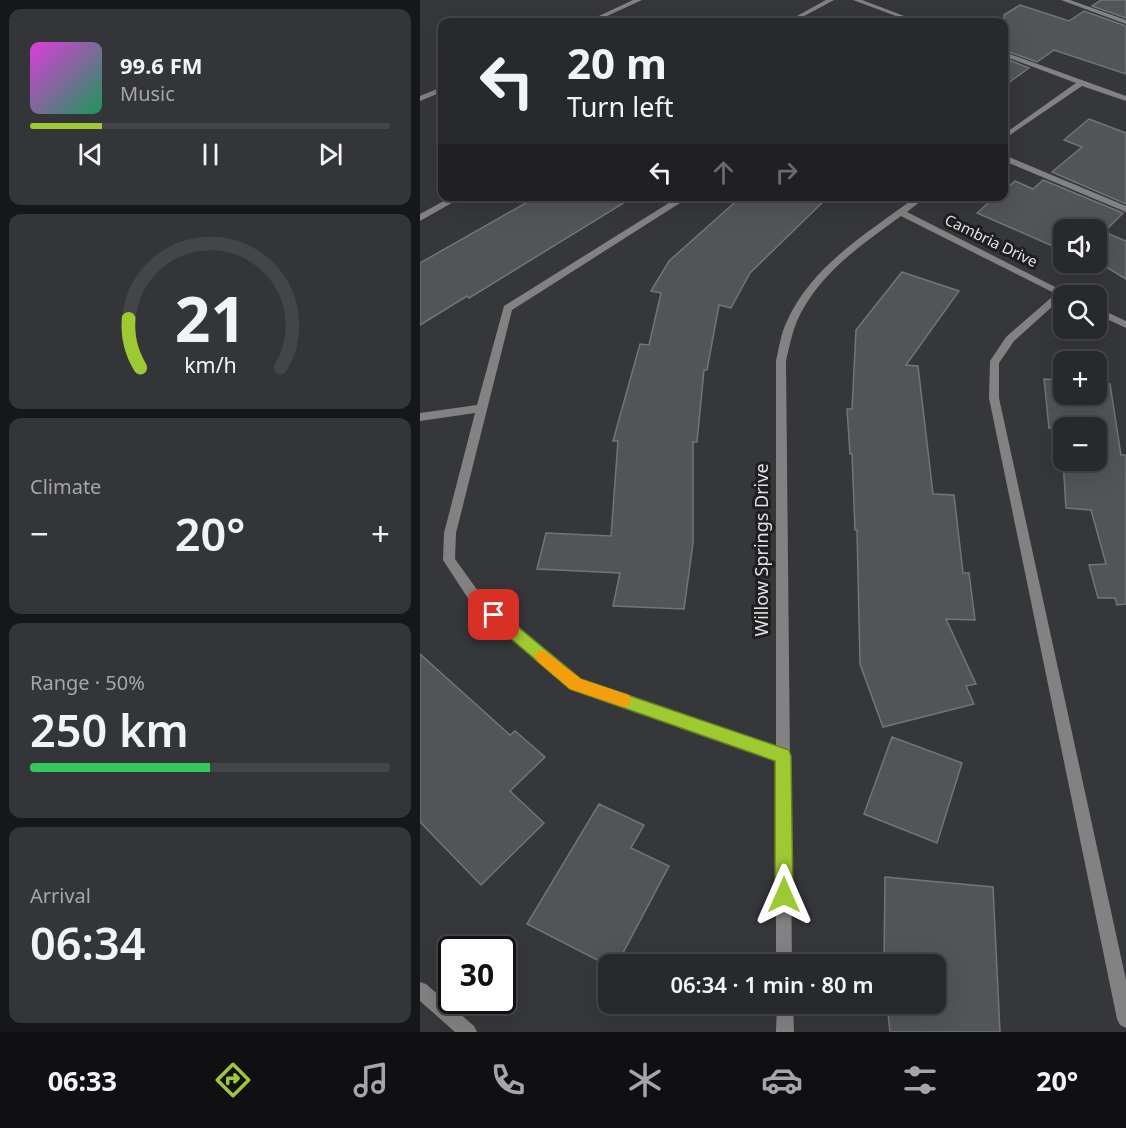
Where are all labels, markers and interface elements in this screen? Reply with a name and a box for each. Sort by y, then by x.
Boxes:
text: 20 m [567,34,667,91]
icon: left [468,42,546,120]
text: 99.6 FM [120,50,202,80]
text: Music [120,80,175,107]
text: Turn left [567,88,673,125]
icon: previous [74,138,107,171]
icon: pause [194,138,227,171]
icon: next [314,138,347,171]
icon: left [644,156,677,189]
icon: ahead [707,156,740,189]
icon: right [770,156,803,189]
street label: Cambria Drive [942,209,1041,271]
map controls [1053,219,1107,471]
button: sound [1053,219,1107,273]
text: 21 [174,276,246,361]
button: search [1053,285,1107,339]
text: km/h [184,351,236,380]
button: + [1053,351,1107,405]
button: − [1053,417,1107,471]
street label: Willow Springs Drive [749,463,773,637]
text: Climate [30,473,101,500]
text: 20° [175,503,245,564]
text: − [30,511,49,556]
text: + [371,511,390,556]
pin [468,589,519,640]
icon: arrive [477,598,510,631]
text: Range · 50% [30,669,145,696]
text: 250 km [30,699,189,760]
position arrow [752,863,816,927]
text: Arrival [30,882,91,909]
text: 06:34 [30,912,145,973]
speed limit sign: 30 [438,936,516,1014]
text: 06:34 · 1 min · 80 m [670,969,874,999]
icon: directions [212,1059,254,1101]
icon: music [350,1059,392,1101]
icon: phone [487,1059,529,1101]
icon: climate [624,1059,666,1101]
icon: car [761,1059,803,1101]
icon: filters [899,1059,941,1101]
text: 06:33 [48,1062,117,1099]
text: 20° [1036,1062,1078,1099]

